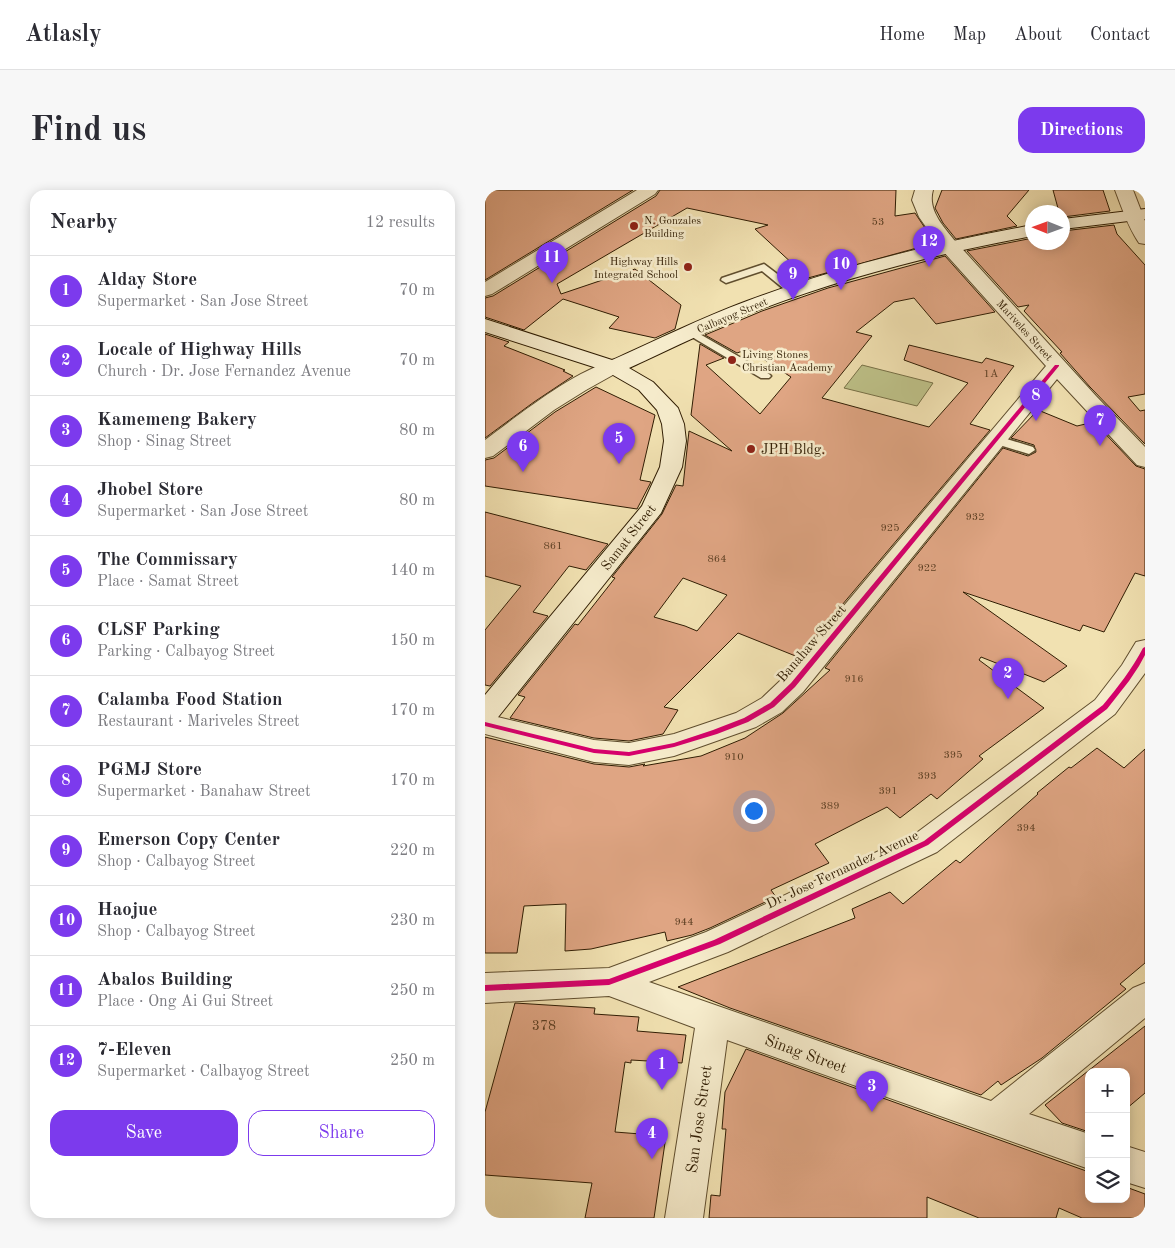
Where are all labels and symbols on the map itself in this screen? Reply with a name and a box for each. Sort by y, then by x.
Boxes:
north arrow [1025,205,1070,250]
place label: N. Gonzales Building [644,216,701,240]
house number: 53 [872,217,884,228]
marker: N. Gonzales Building [628,220,640,232]
pin: 12 [913,226,945,267]
pin: 11 [536,242,568,283]
pin: 10 [825,249,857,290]
place label: Highway Hills Integrated School [594,257,678,281]
pin: 9 [777,259,809,300]
marker: Highway Hills Integrated School [682,261,694,273]
street label: Calbayog Street [696,296,770,336]
street label: Mariveles Street [994,299,1054,364]
place label: Living Stones Christian Academy [742,350,833,374]
marker: Living Stones Christian Academy [726,354,738,366]
house number: 1A [984,369,999,380]
pin: 8 [1020,380,1052,421]
pin: 7 [1084,405,1116,446]
pin: 5 [603,423,635,464]
pin: 6 [507,431,539,472]
marker: JPH Bldg. [745,443,757,455]
place label: JPH Bldg. [761,443,825,457]
street label: Samat Street [599,502,659,573]
house number: 932 [965,512,985,523]
house number: 925 [880,523,900,534]
house number: 861 [543,541,563,552]
house number: 864 [707,554,727,565]
house number: 922 [917,563,937,574]
street label: Banahaw Street [775,602,849,685]
pin: 2 [992,658,1024,699]
house number: 916 [844,674,864,685]
house number: 395 [943,750,963,761]
house number: 910 [724,752,744,763]
house number: 393 [917,771,937,782]
house number: 391 [878,786,898,797]
your location [741,798,767,824]
house number: 389 [820,801,840,812]
house number: 394 [1016,823,1036,834]
street label: Dr. Jose Fernandez Avenue [764,828,921,911]
house number: 944 [674,917,694,928]
house number: 378 [532,1019,556,1033]
street label: Sinag Street [762,1033,849,1077]
pin: 1 [646,1049,678,1090]
street label: San Jose Street [684,1064,716,1174]
pin: 3 [856,1071,888,1112]
pin: 4 [636,1118,668,1159]

